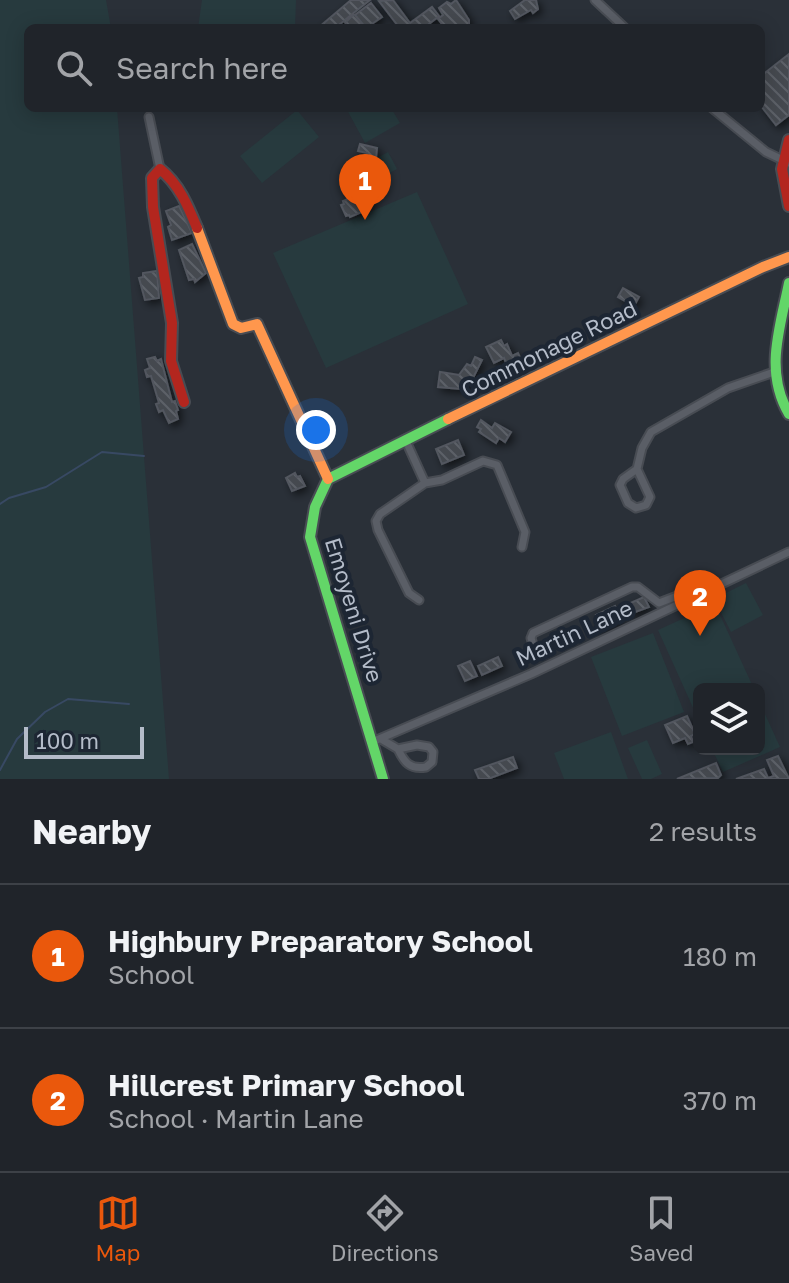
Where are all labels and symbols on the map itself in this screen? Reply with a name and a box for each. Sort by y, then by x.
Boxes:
pin: 1 [339,154,391,220]
street label: Commonage Road [457,294,641,403]
your location [296,410,336,450]
street label: Emoyeni Drive [320,534,389,685]
pin: 2 [674,570,726,636]
street label: Martin Lane [511,594,636,671]
scale bar [24,723,144,759]

